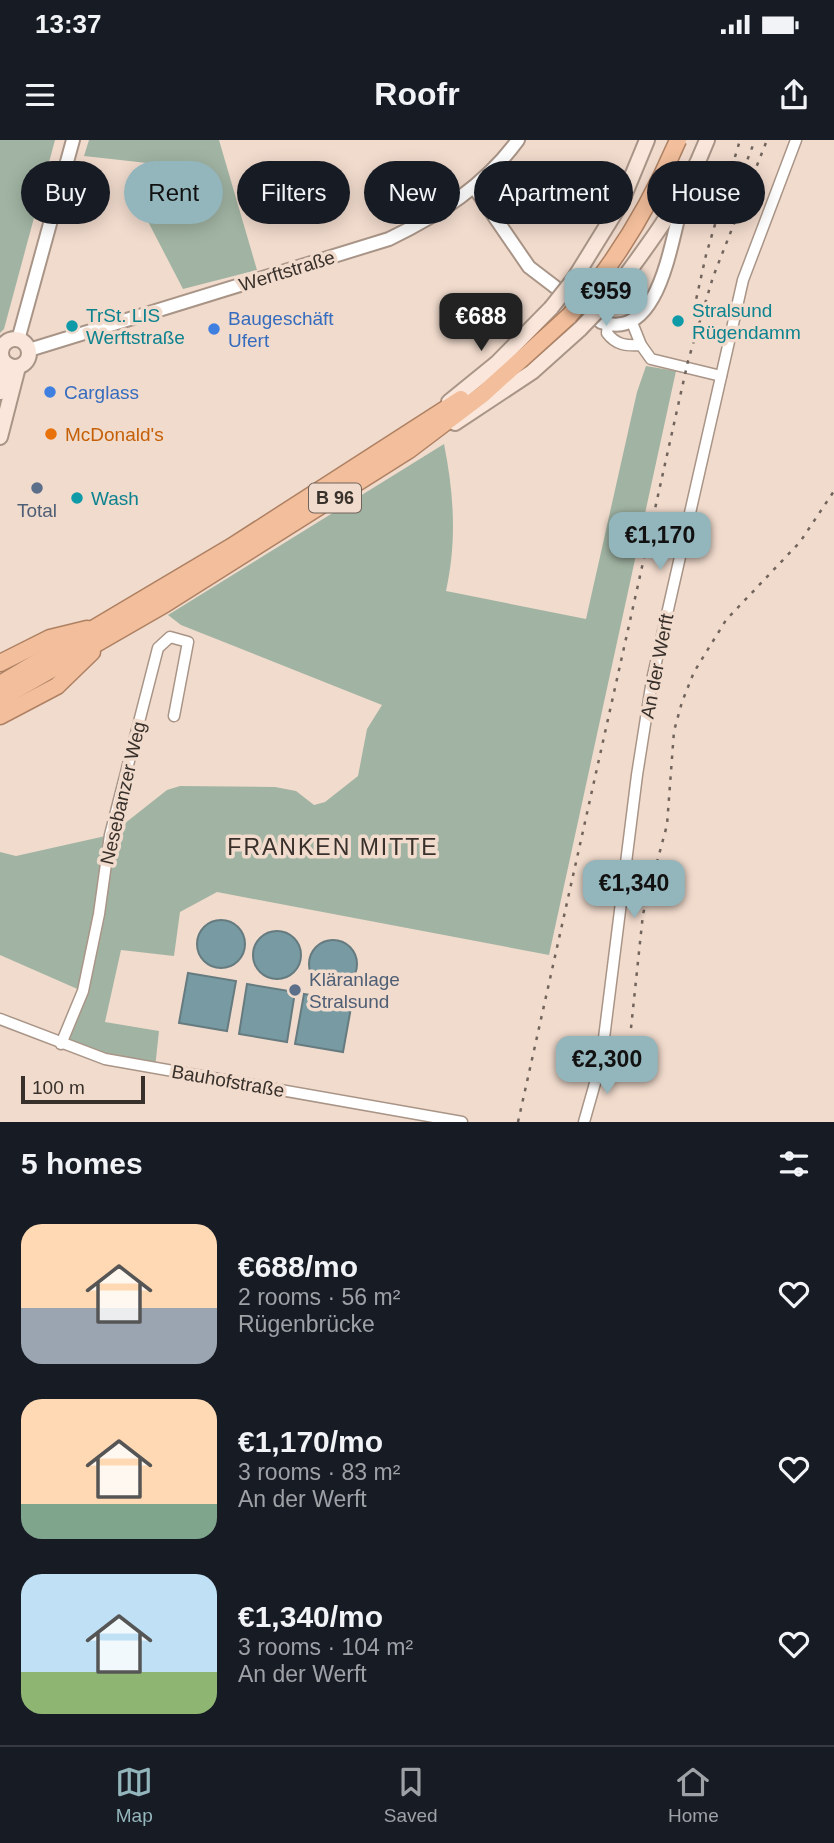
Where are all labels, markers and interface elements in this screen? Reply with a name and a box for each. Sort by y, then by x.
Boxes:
text: 13:37 [35,9,102,39]
icon: menu [21,76,59,114]
text: Roofr [374,76,460,112]
icon: share [775,76,813,114]
chip: Buy [21,161,110,224]
chip: Rent [124,161,223,224]
chip: Filters [237,161,350,224]
chip: New [364,161,460,224]
chip: Apartment [474,161,633,224]
chip: House [647,161,765,224]
street label: Werftstraße [237,247,337,295]
pin: €959 [565,268,647,328]
text: €959 [580,278,632,304]
pin: €688 [440,294,522,353]
place label: Stralsund Rügendamm [692,300,801,343]
text: €688 [455,303,507,329]
place label: TrSt. LIS Werftstraße [86,305,185,348]
place label: Baugeschäft Ufert [228,308,334,351]
marker: Stralsund Rügendamm [670,313,686,329]
marker: TrSt. LIS Werftstraße [64,318,80,334]
marker: Baugeschäft Ufert [206,321,222,337]
place label: Carglass [64,382,139,403]
marker: Carglass [42,384,58,400]
place label: McDonald's [65,424,164,445]
marker: McDonald's [43,426,59,442]
marker: Total [29,480,45,496]
road number: B 96 [309,484,361,512]
place label: Wash [91,488,139,509]
marker: Wash [69,490,85,506]
place label: Total [17,500,57,521]
pin: €1,170 [603,512,717,572]
text: €1,170 [625,522,695,548]
street label: An der Werft [637,611,678,720]
street label: Nesebanzer Weg [96,719,150,867]
district label: FRANKEN MITTE [227,834,439,860]
pin: €1,340 [577,860,691,920]
text: €1,340 [599,870,669,896]
place label: Kläranlage Stralsund [309,969,400,1012]
marker: Kläranlage Stralsund [287,982,303,998]
pin: €2,300 [550,1037,664,1096]
text: €2,300 [572,1046,642,1072]
street label: Bauhofstraße [170,1061,286,1101]
scale bar [21,1073,145,1105]
text: 100 m [32,1077,85,1098]
icon: filters [775,1145,813,1183]
text: 5 homes [21,1147,143,1180]
text: €688/mo [238,1250,358,1283]
icon: home [77,1252,161,1336]
icon: heart [775,1275,813,1313]
text: 2 rooms · 56 m² [238,1284,400,1310]
text: Rügenbrücke [238,1311,375,1337]
text: €1,170/mo [238,1425,383,1458]
icon: home [77,1427,161,1511]
icon: heart [775,1450,813,1488]
text: 3 rooms · 83 m² [238,1459,400,1485]
text: An der Werft [238,1486,367,1512]
text: €1,340/mo [238,1600,383,1633]
icon: home [77,1602,161,1686]
icon: heart [775,1625,813,1663]
text: 3 rooms · 104 m² [238,1634,413,1660]
text: An der Werft [238,1661,367,1687]
tab: Map [115,1763,153,1827]
tab: Saved [384,1763,438,1827]
tab: Home [668,1763,719,1827]

